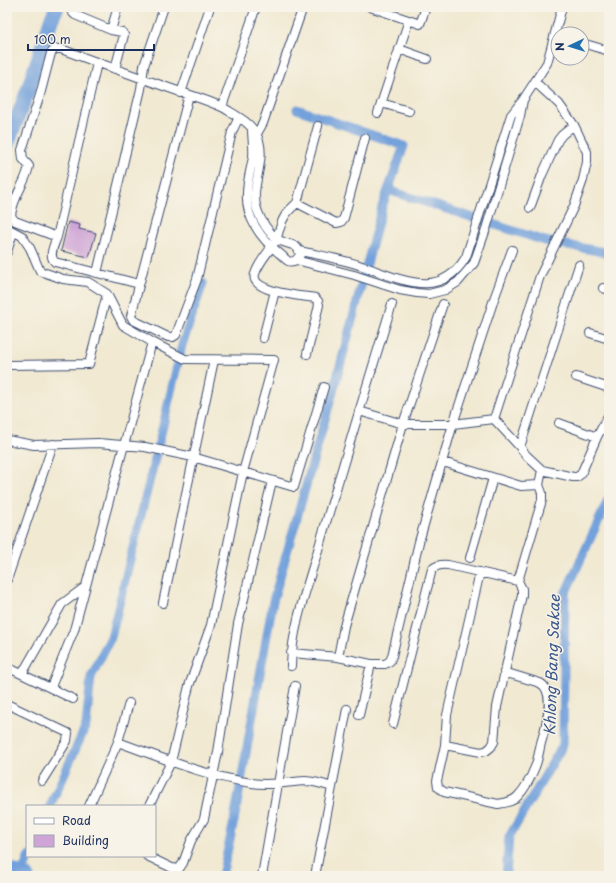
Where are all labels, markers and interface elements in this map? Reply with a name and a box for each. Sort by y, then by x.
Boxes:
scale bar [28,26,154,52]
north arrow [550,26,590,66]
text: 100 m [34,30,71,48]
text: N [551,42,568,52]
water label: Khlong Bang Sakae [537,593,565,736]
legend [26,805,156,857]
text: Road [62,811,91,829]
text: Building [62,831,109,849]

